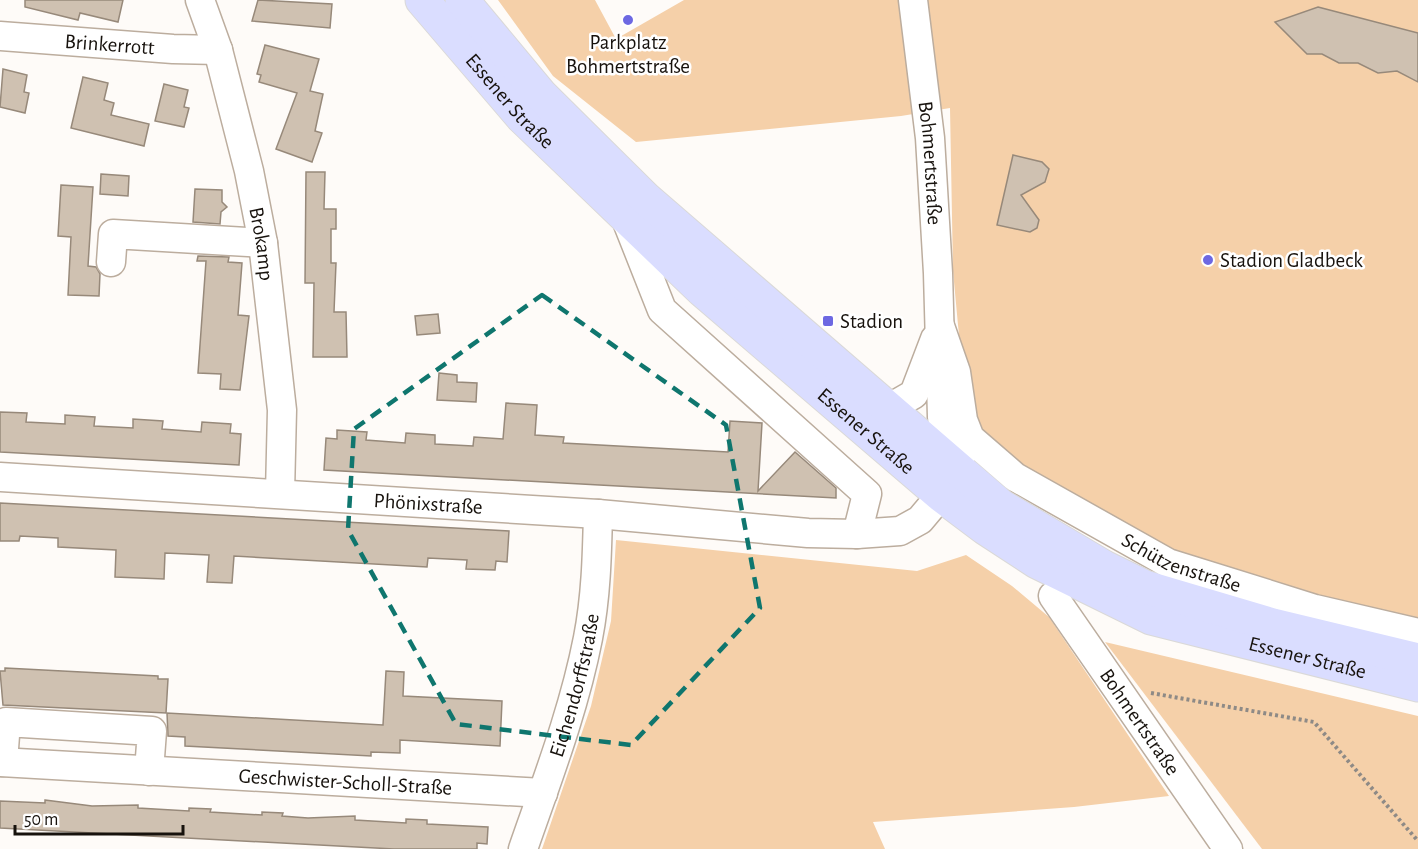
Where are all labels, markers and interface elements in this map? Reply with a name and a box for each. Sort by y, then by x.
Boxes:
marker: Parkplatz Bohmertstraße [621,13,635,27]
street label: Brinkerrott [64,31,156,59]
place label: Parkplatz Bohmertstraße [566,32,690,77]
street label: Essener Straße [462,50,558,153]
street label: Bohmertstraße [915,100,945,226]
street label: Brokamp [245,205,277,282]
place label: Stadion Gladbeck [1220,250,1363,271]
marker: Stadion Gladbeck [1201,253,1215,267]
place label: Stadion [840,311,903,332]
marker: Stadion [821,314,835,328]
street label: Essener Straße [813,384,918,478]
street label: Phönixstraße [373,490,483,518]
street label: Schützenstraße [1118,529,1243,596]
street label: Eichendorffstraße [546,612,603,760]
street label: Essener Straße [1246,633,1368,683]
street label: Bohmertstraße [1096,665,1184,779]
street label: Geschwister-Scholl-Straße [238,766,453,799]
scale bar [15,798,183,836]
text: 50 m [24,811,58,829]

